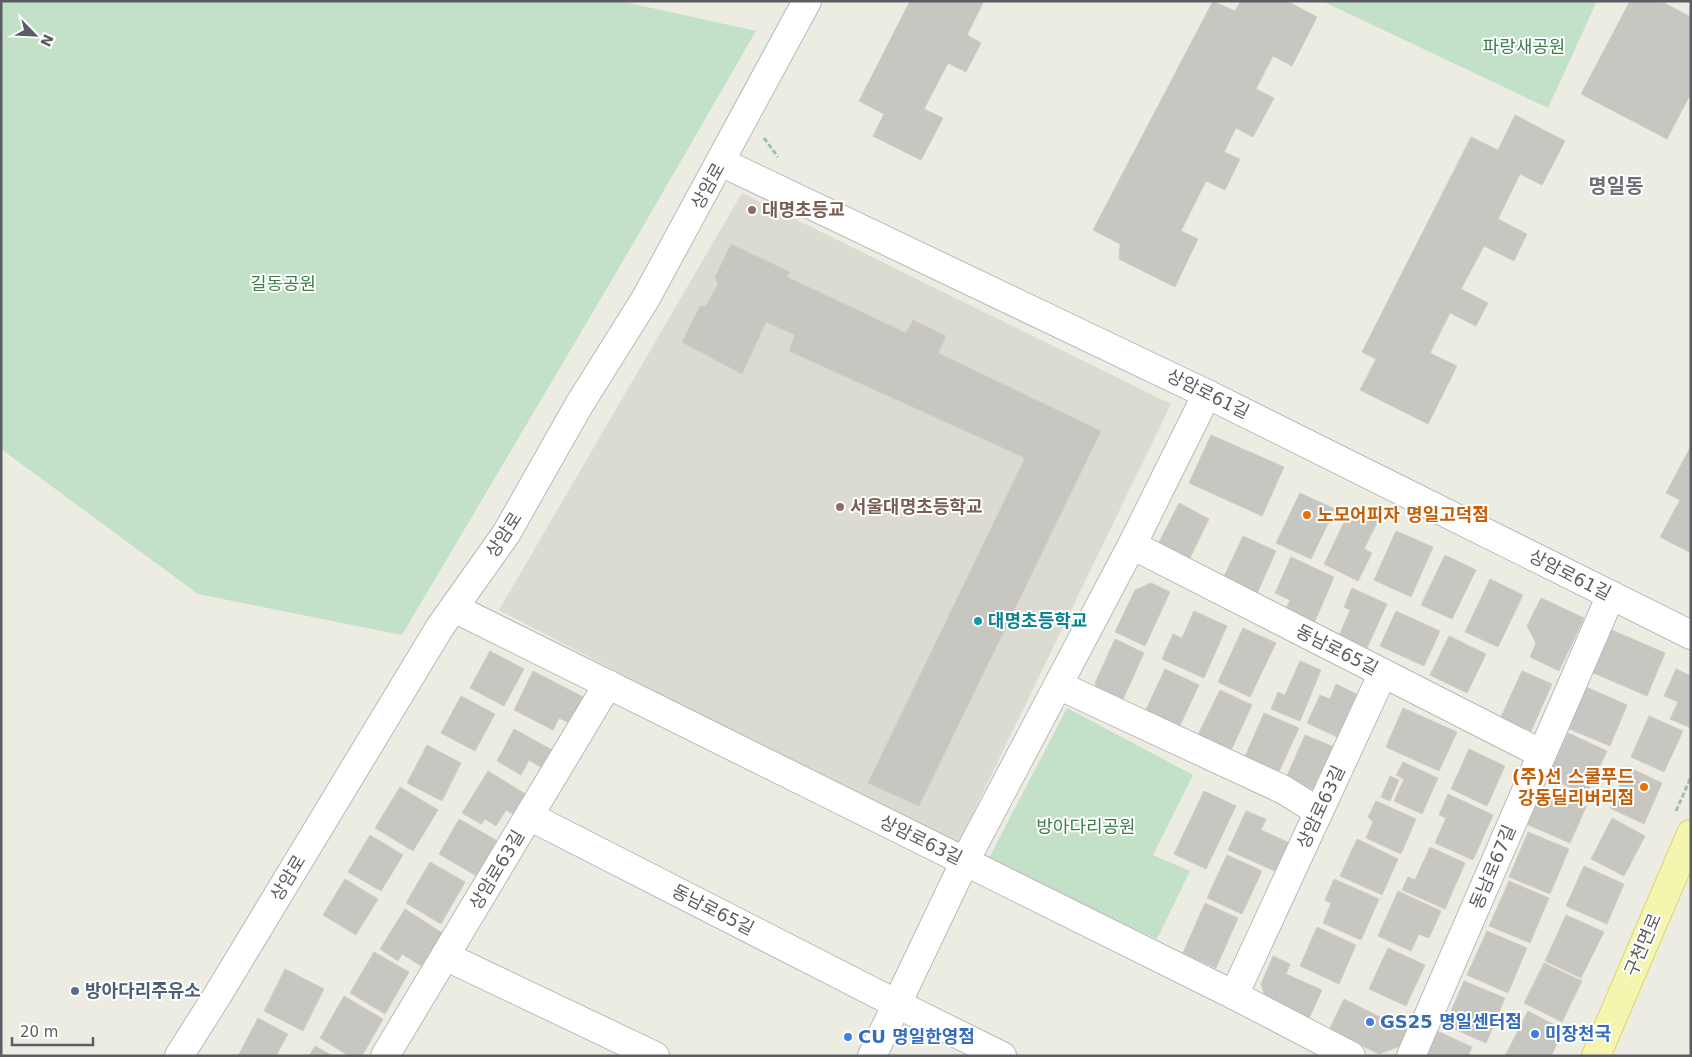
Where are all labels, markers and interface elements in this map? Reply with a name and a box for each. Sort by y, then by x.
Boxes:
north arrow [10,10,60,60]
text: N [37,32,57,49]
park label: 파랑새공원 [1483,36,1565,57]
street label: 상암로 [686,159,729,213]
district label: 명일동 [1588,174,1644,198]
place label: 대명초등교 [762,199,845,220]
marker: 대명초등교 [746,204,758,216]
park label: 길동공원 [250,273,316,294]
street label: 상암로61길 [1164,365,1253,423]
place label: 서울대명초등학교 [850,496,982,517]
marker: 서울대명초등학교 [834,501,846,513]
place label: 노모어피자 명일고덕점 [1317,504,1489,525]
street label: 상암로 [481,508,526,561]
marker: 노모어피자 명일고덕점 [1301,509,1313,521]
street label: 상암로61길 [1526,545,1615,604]
place label: 대명초등학교 [988,610,1087,631]
marker: 대명초등학교 [972,615,984,627]
street label: 동남로65길 [1293,620,1382,679]
street label: 상암로63길 [1292,762,1349,852]
place label: (주)선 스쿨푸드 강동딜리버리점 [1512,766,1634,808]
marker: (주)선 스쿨푸드 강동딜리버리점 [1638,781,1650,793]
street label: 상암로63길 [877,811,966,869]
park label: 방아다리공원 [1036,816,1136,837]
street label: 동남로67길 [1465,822,1520,912]
street label: 상암로63길 [465,826,529,913]
street label: 상암로 [266,851,309,904]
street label: 동남로65길 [669,880,758,939]
street label: 구천면로 [1620,910,1665,979]
place label: 방아다리주유소 [85,980,201,1001]
marker: 방아다리주유소 [69,985,81,997]
place label: GS25 명일센터점 [1380,1011,1522,1032]
scale bar [12,1014,94,1046]
marker: GS25 명일센터점 [1364,1016,1376,1028]
text: 20 m [20,1023,58,1041]
place label: 미장천국 [1545,1023,1611,1044]
place label: CU 명일한영점 [858,1026,975,1047]
marker: 미장천국 [1529,1028,1541,1040]
marker: CU 명일한영점 [842,1031,854,1043]

